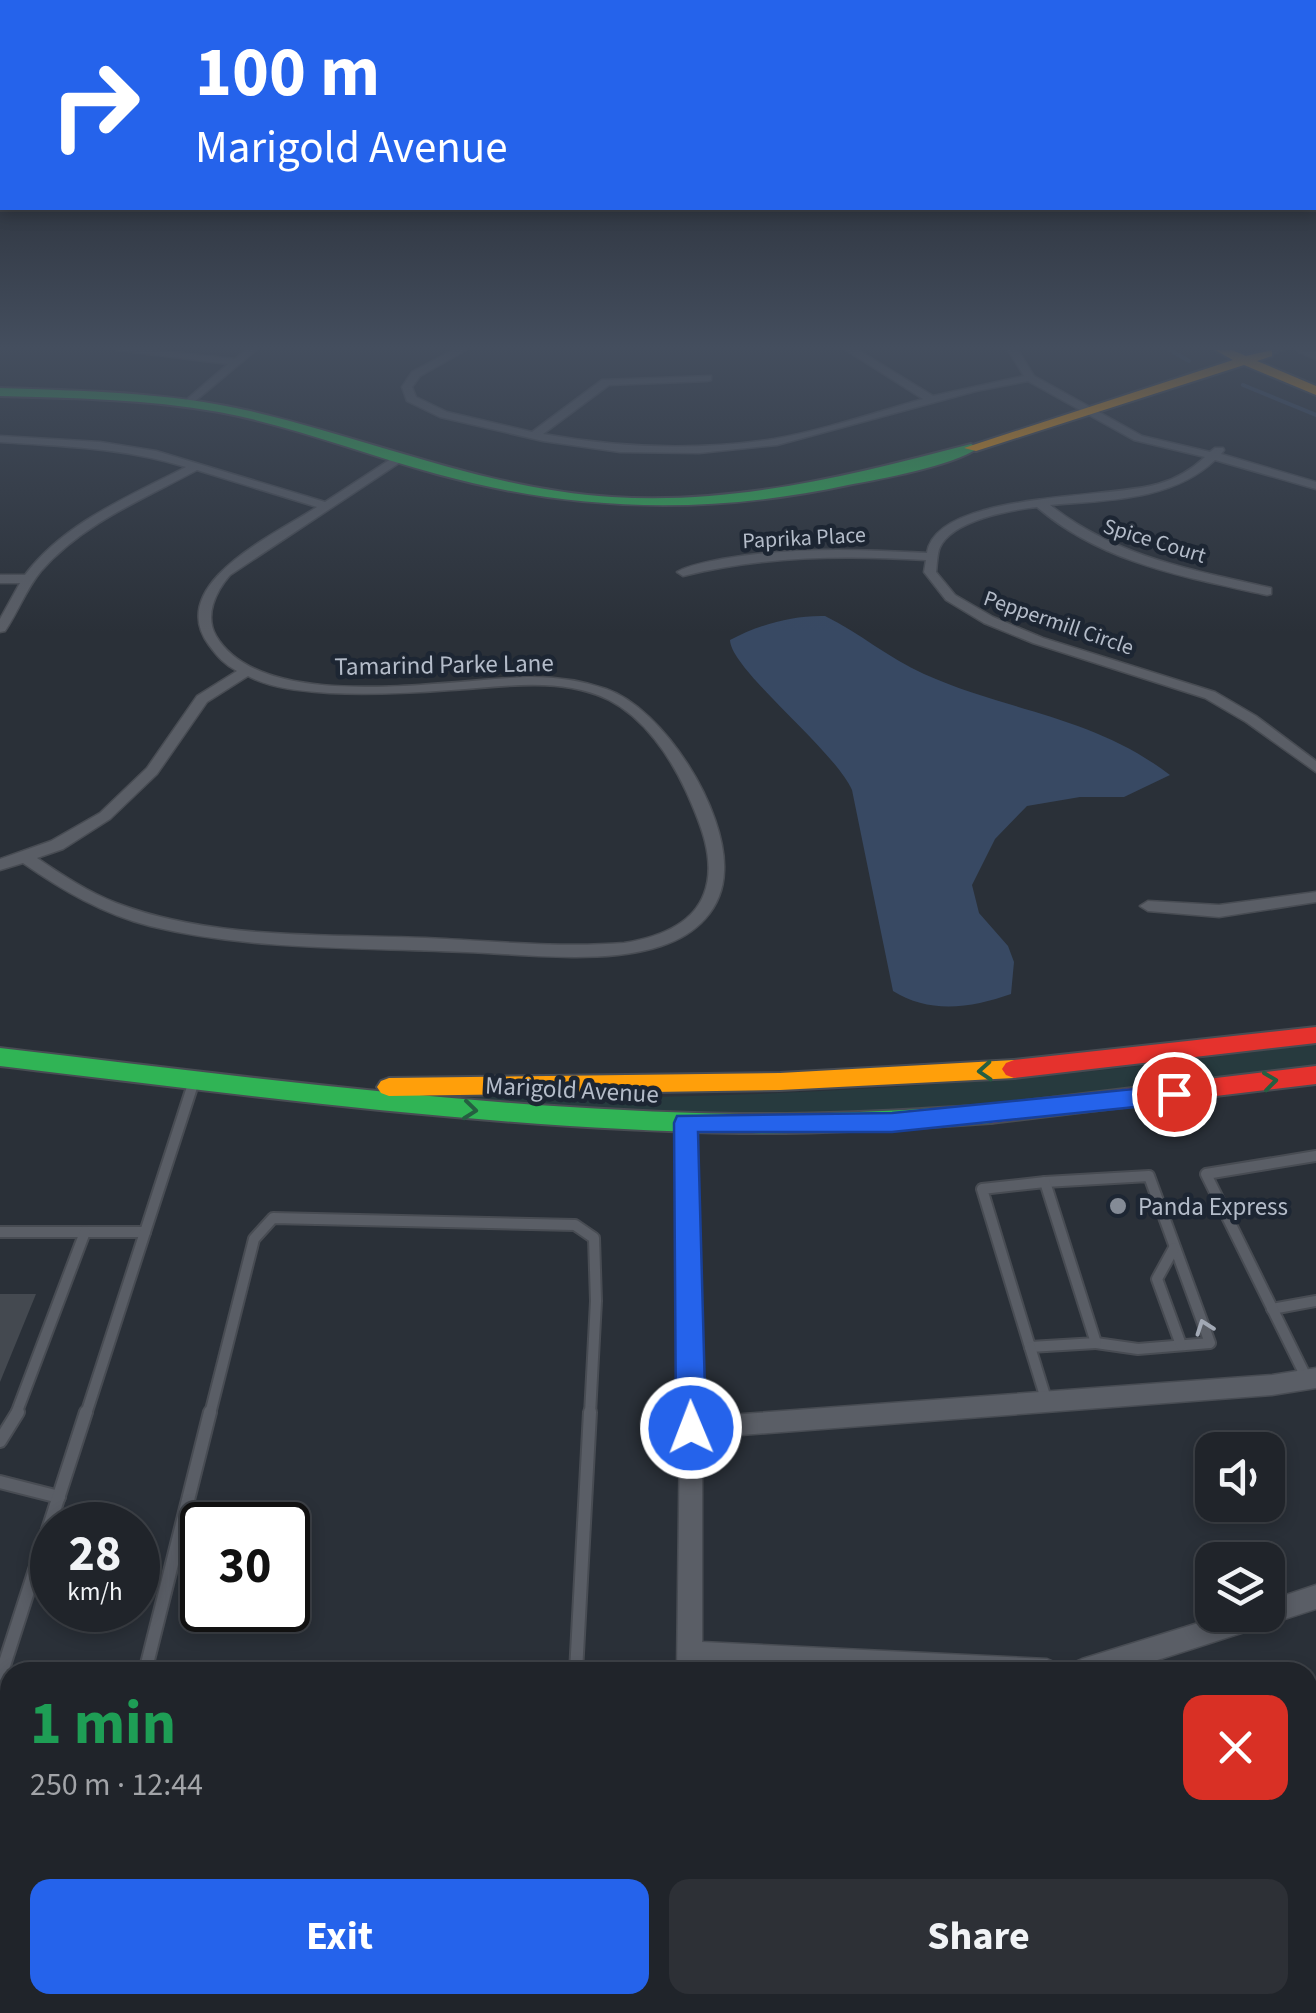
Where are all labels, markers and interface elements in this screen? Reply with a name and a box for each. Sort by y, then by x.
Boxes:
text: 100 m [195,23,380,123]
icon: right [30,40,160,170]
text: Marigold Avenue [195,116,508,180]
street label: Spice Court [1099,510,1210,572]
street label: Paprika Place [741,519,867,557]
street label: Peppermill Circle [979,582,1138,664]
street label: Tamarind Parke Lane [334,645,554,685]
pin [1132,1052,1217,1137]
one-way arrow [976,1060,992,1081]
street label: Marigold Avenue [484,1067,660,1113]
icon: arrive [1147,1067,1202,1122]
one-way arrow [1262,1071,1278,1092]
one-way arrow [462,1099,478,1120]
place label: Panda Express [1138,1189,1288,1225]
marker: Panda Express [1107,1195,1129,1217]
one-way arrow [1196,1319,1216,1337]
position arrow [639,1376,743,1480]
map controls [1195,1432,1285,1632]
button: sound [1195,1432,1285,1522]
speed limit sign: 30 [180,1502,310,1632]
text: 28 [69,1519,121,1590]
button: layers [1195,1542,1285,1632]
text: km/h [67,1574,123,1610]
text: 1 min [30,1682,176,1767]
button: close [1183,1695,1288,1800]
text: 250 m · 12:44 [30,1762,203,1808]
button: Exit [30,1879,649,1994]
button: Share [669,1879,1288,1994]

